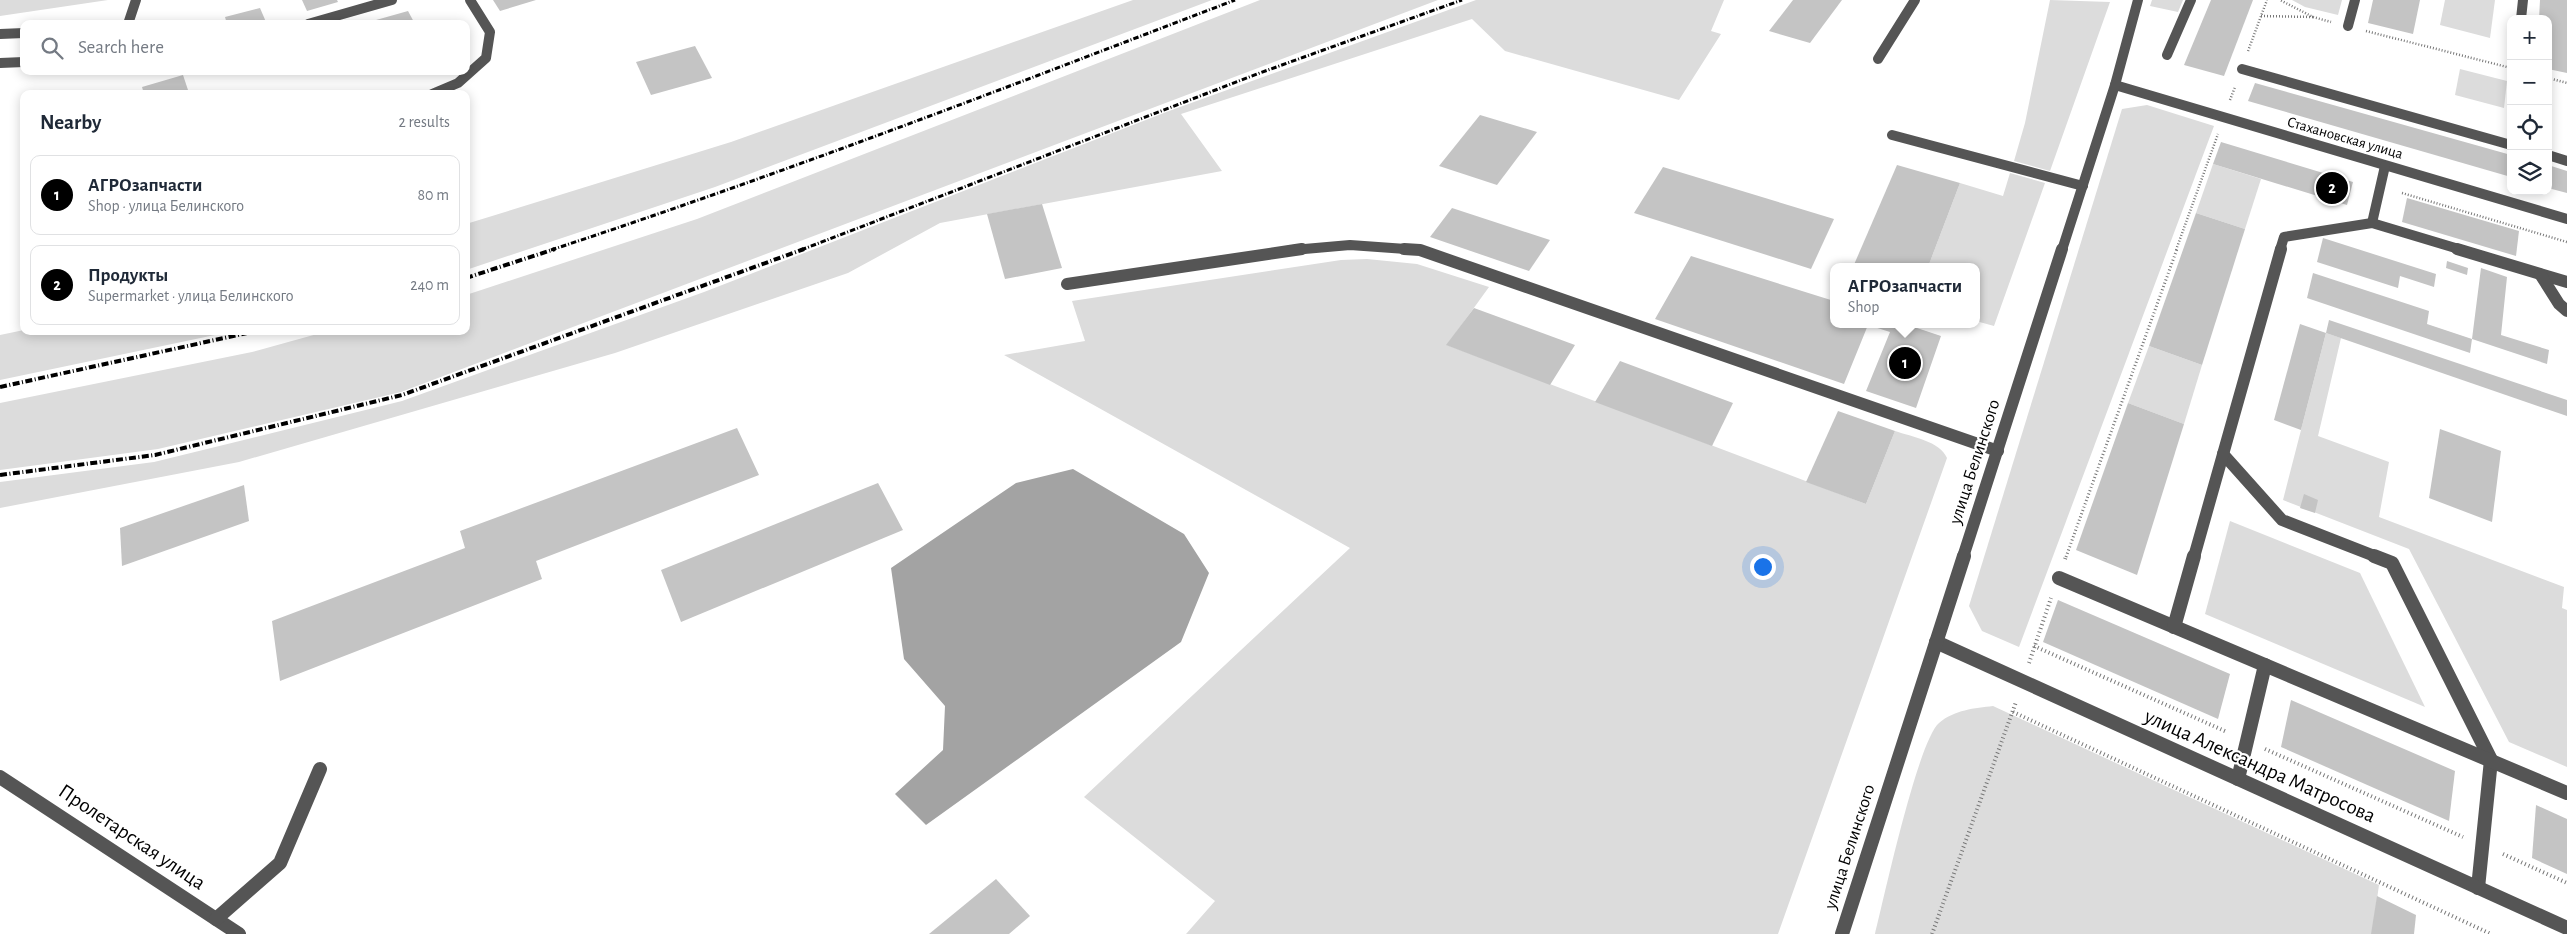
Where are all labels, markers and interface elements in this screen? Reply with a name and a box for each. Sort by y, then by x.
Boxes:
map controls [2507,15,2552,195]
button: + [2507,15,2552,60]
search box [20,20,470,75]
icon: search [38,34,66,62]
text: Search here [78,38,164,57]
button: − [2507,60,2552,105]
button: locate [2507,105,2552,150]
text: Nearby [40,112,101,133]
text: 2 results [398,114,450,130]
street label: Стахановская улица [2285,114,2405,162]
button: layers [2507,150,2552,195]
pin: 2 [2316,169,2348,207]
text: АГРОзапчасти [88,176,202,195]
text: 1 [54,187,60,203]
text: 80 m [418,187,449,203]
text: Shop · улица Белинского [88,198,244,214]
popup [1830,263,1980,328]
text: Продукты [88,266,168,285]
text: 2 [53,277,61,293]
text: 240 m [410,277,449,293]
text: АГРОзапчасти [1848,277,1962,296]
text: Supermarket · улица Белинского [88,288,293,304]
text: Shop [1848,299,1879,315]
pin: 1 [1889,344,1921,382]
street label: улица Белинского [1946,398,2004,527]
your location [1750,554,1776,580]
street label: улица Александра Матросова [2140,705,2379,827]
street label: Пролетарская улица [55,780,209,894]
street label: улица Белинского [1821,783,1879,912]

